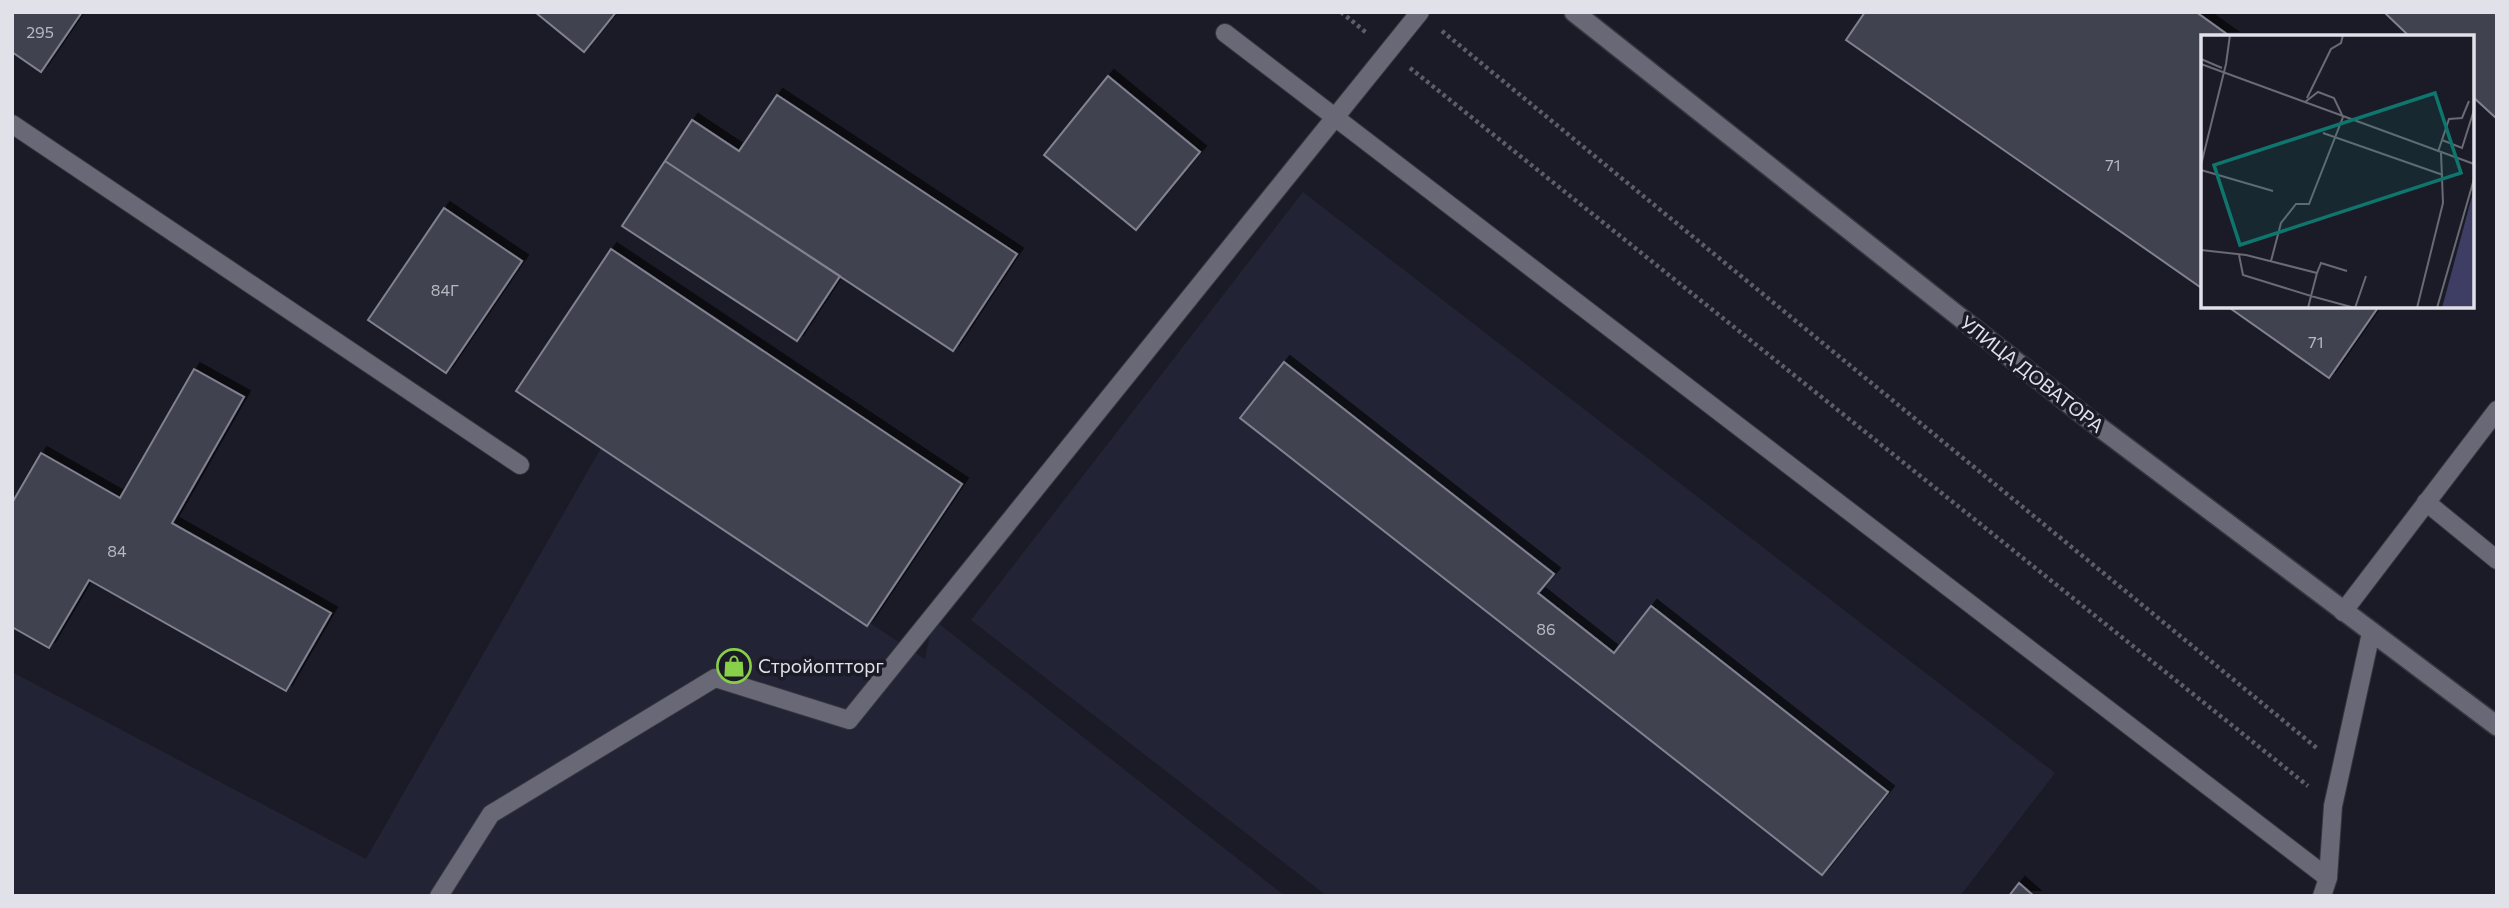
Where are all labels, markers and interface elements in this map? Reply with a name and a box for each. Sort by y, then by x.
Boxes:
house number: 295 [26,22,54,41]
inset map [2201,35,2474,308]
house number: 71 [2105,155,2121,174]
house number: 84Г [431,280,459,299]
street label: УЛИЦА ДОВАТОРА [1956,310,2109,437]
house number: 71 [2308,332,2324,351]
house number: 84 [107,541,127,560]
house number: 86 [1536,619,1556,638]
shop icon: Стройоптторг [715,647,753,685]
place label: Стройоптторг [758,654,884,677]

